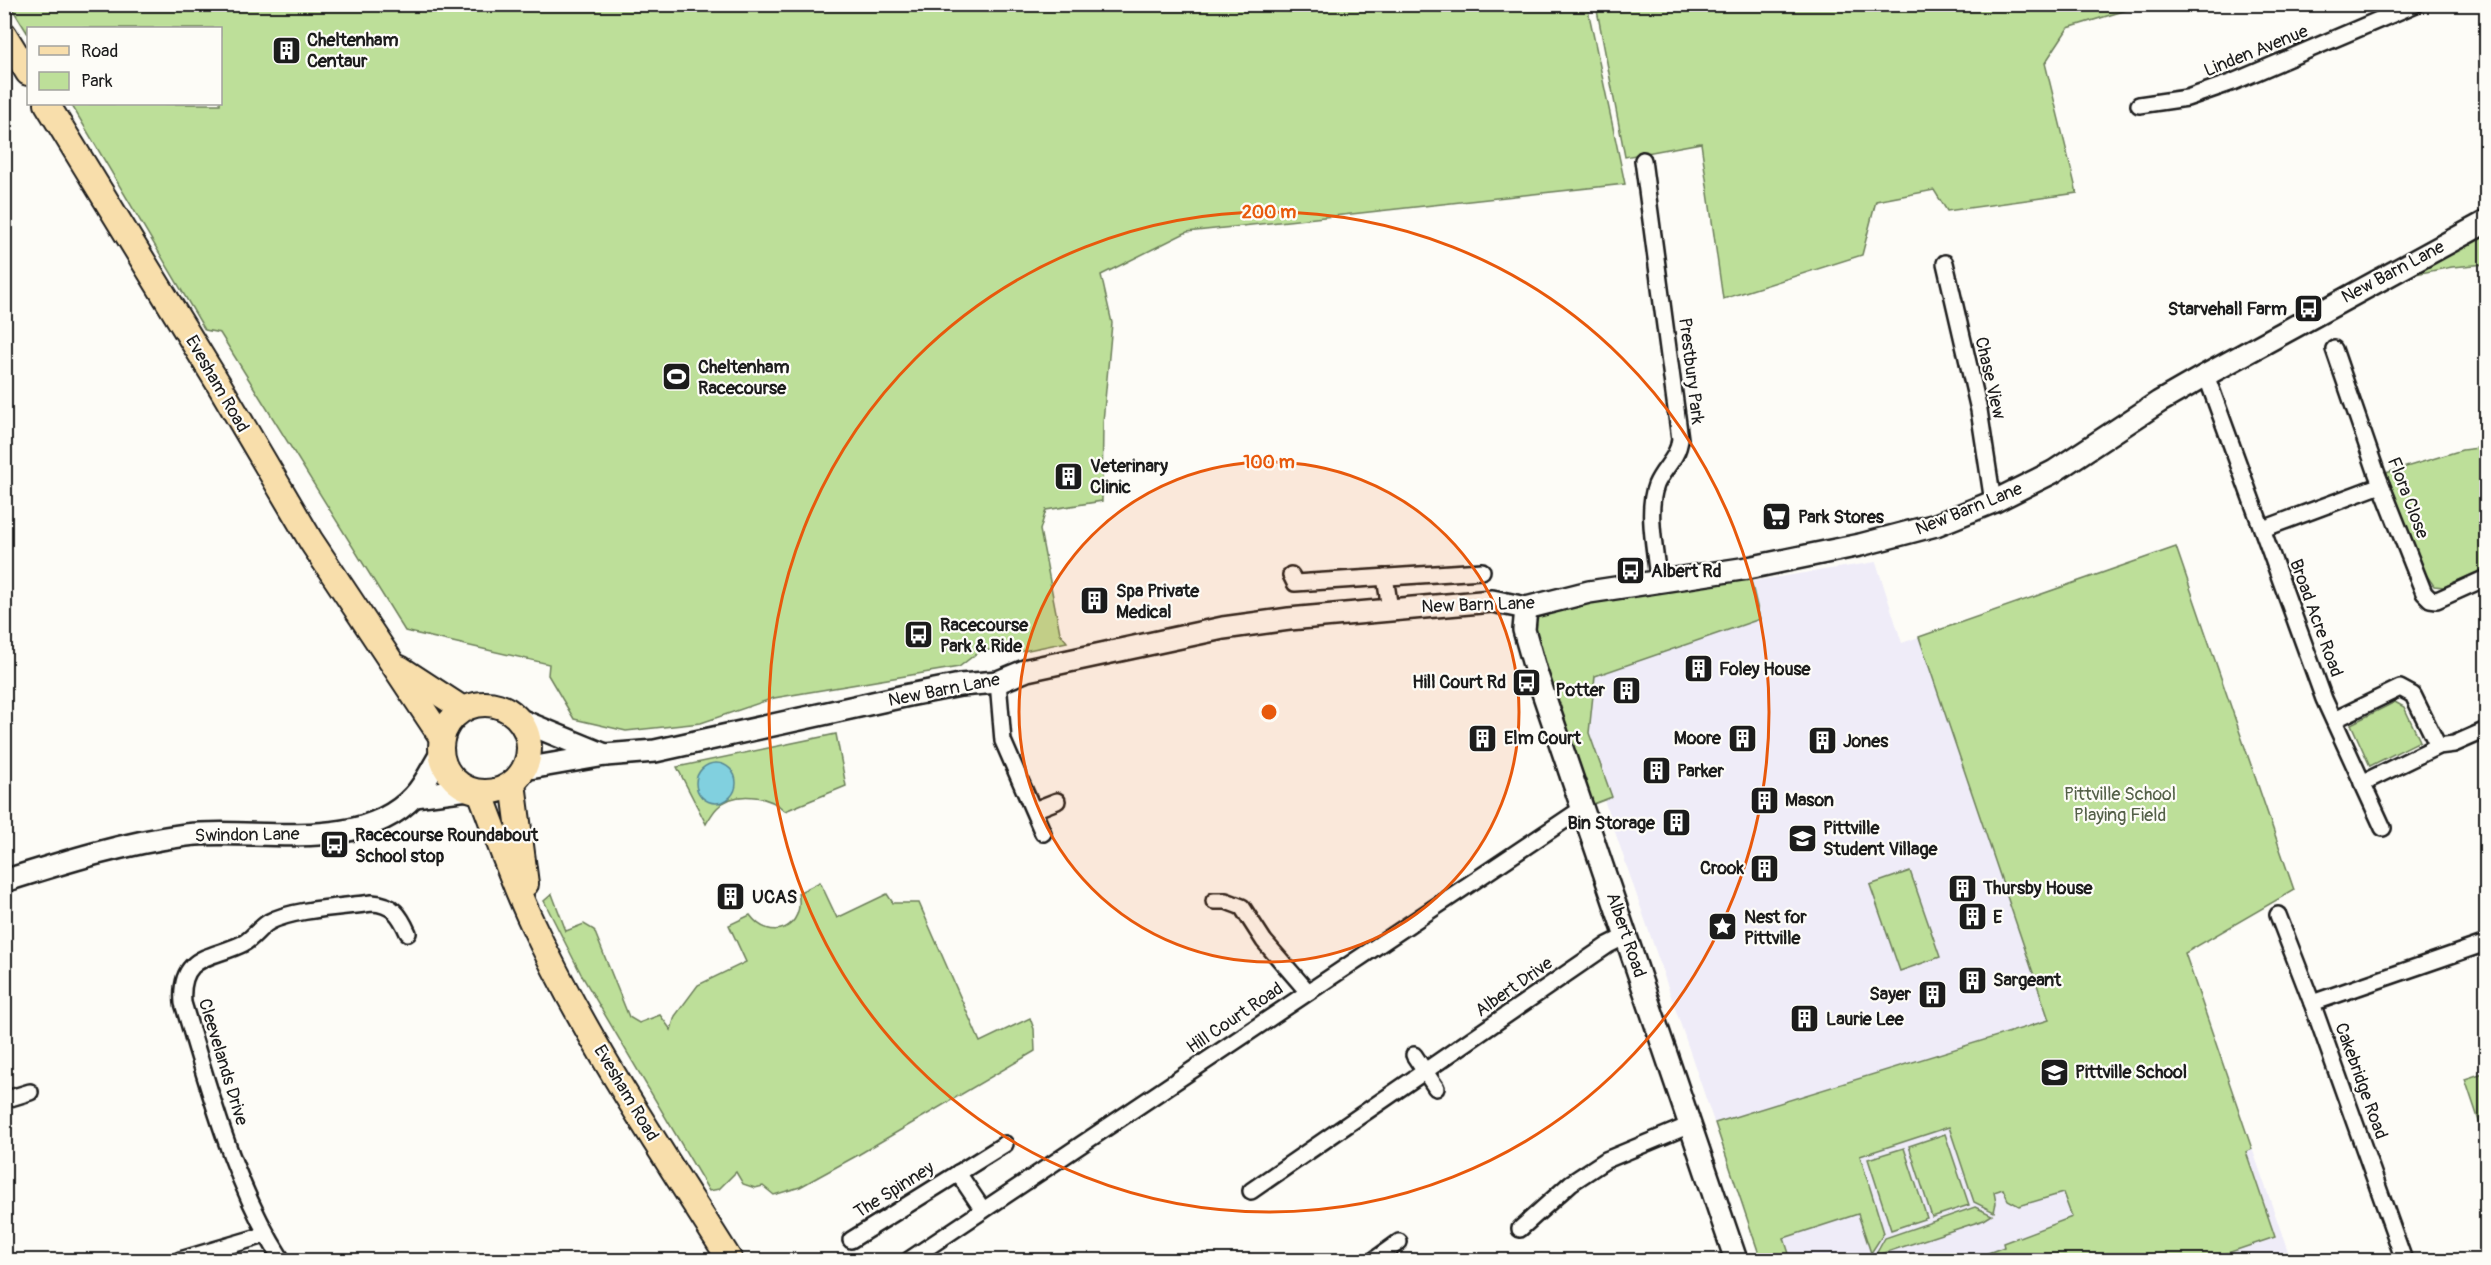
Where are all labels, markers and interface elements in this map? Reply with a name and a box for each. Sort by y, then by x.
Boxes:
street label: Linden Avenue [2201,20,2312,82]
legend [27,27,222,105]
place label: Cheltenham Centaur [307,29,398,73]
building icon: Cheltenham Centaur [270,34,302,66]
text: Road [81,40,118,63]
text: Park [81,70,113,93]
text: 200 m [1242,201,1296,224]
street label: New Barn Lane [2338,235,2448,309]
bus stop icon: Starvehall Farm [2292,293,2324,325]
place label: Starvehall Farm [2168,298,2287,321]
street label: Prestbury Park [1673,316,1709,426]
street label: Evesham Road [180,331,254,437]
street label: Chase View [1969,335,2011,421]
place label: Cheltenham Racecourse [698,356,789,400]
sports icon: Cheltenham Racecourse [661,361,693,393]
text: 100 m [1243,451,1295,474]
street label: Flora Close [2382,454,2434,542]
place label: Veterinary Clinic [1090,455,1168,499]
building icon: Veterinary Clinic [1053,460,1085,492]
street label: New Barn Lane [1912,477,2026,541]
supermarket icon: Park Stores [1761,501,1793,533]
place label: Park Stores [1798,506,1885,529]
bus stop icon: Albert Rd [1614,555,1646,587]
street label: Broad Acre Road [2284,556,2348,680]
place label: Albert Rd [1651,560,1722,583]
place label: Spa Private Medical [1116,580,1200,624]
building icon: Spa Private Medical [1079,585,1111,617]
street label: New Barn Lane [1421,592,1535,618]
place label: Racecourse Park & Ride [940,614,1029,658]
bus stop icon: Racecourse Park & Ride [903,619,935,651]
building icon: Foley House [1682,653,1714,685]
place label: Foley House [1719,658,1812,681]
bus stop icon: Hill Court Rd [1511,666,1543,698]
street label: New Barn Lane [886,668,1002,712]
place label: Hill Court Rd [1412,671,1506,694]
building icon: Potter [1610,674,1642,706]
place label: Potter [1556,679,1606,702]
centre of rings [1259,702,1279,722]
building icon: Elm Court [1467,722,1499,754]
building icon: Moore [1726,722,1758,754]
building icon: Jones [1806,725,1838,757]
place label: Elm Court [1504,727,1582,750]
place label: Moore [1674,727,1722,750]
place label: Jones [1843,730,1889,753]
building icon: Parker [1640,755,1672,787]
place label: Parker [1677,760,1724,783]
park label: Pittville School Playing Field [2064,783,2176,827]
building icon: Mason [1748,784,1780,816]
place label: Mason [1785,789,1834,812]
building icon: Bin Storage [1660,807,1692,839]
place label: Bin Storage [1568,812,1656,835]
place label: Pittville Student Village [1823,817,1938,861]
school or university icon: Pittville Student Village [1786,822,1818,854]
street label: Swindon Lane [194,823,300,847]
place label: Racecourse Roundabout School stop [355,824,539,868]
bus stop icon: Racecourse Roundabout School stop [318,829,350,861]
building icon: Crook [1749,852,1781,884]
place label: Crook [1700,857,1744,880]
building icon: Thursby House [1946,872,1978,904]
place label: Thursby House [1982,877,2094,900]
building icon: UCAS [715,881,747,913]
place label: UCAS [752,886,797,909]
street label: Albert Road [1601,889,1651,981]
building icon: E [1956,901,1988,933]
place label: Nest for Pittville [1744,906,1807,950]
place label: E [1993,906,2003,929]
place icon: Nest for Pittville [1707,911,1739,943]
street label: Albert Drive [1471,952,1557,1022]
building icon: Sargeant [1956,964,1988,996]
place label: Sargeant [1993,969,2062,992]
street label: Hill Court Road [1182,977,1288,1059]
building icon: Sayer [1916,978,1948,1010]
place label: Sayer [1869,983,1912,1006]
street label: Cleevelands Drive [193,996,253,1128]
building icon: Laurie Lee [1789,1003,1821,1035]
place label: Laurie Lee [1826,1008,1905,1031]
street label: Cakebridge Road [2329,1020,2393,1142]
street label: Evesham Road [588,1041,664,1145]
school or university icon: Pittville School [2038,1056,2070,1088]
place label: Pittville School [2075,1061,2187,1084]
street label: The Spinney [850,1156,939,1224]

